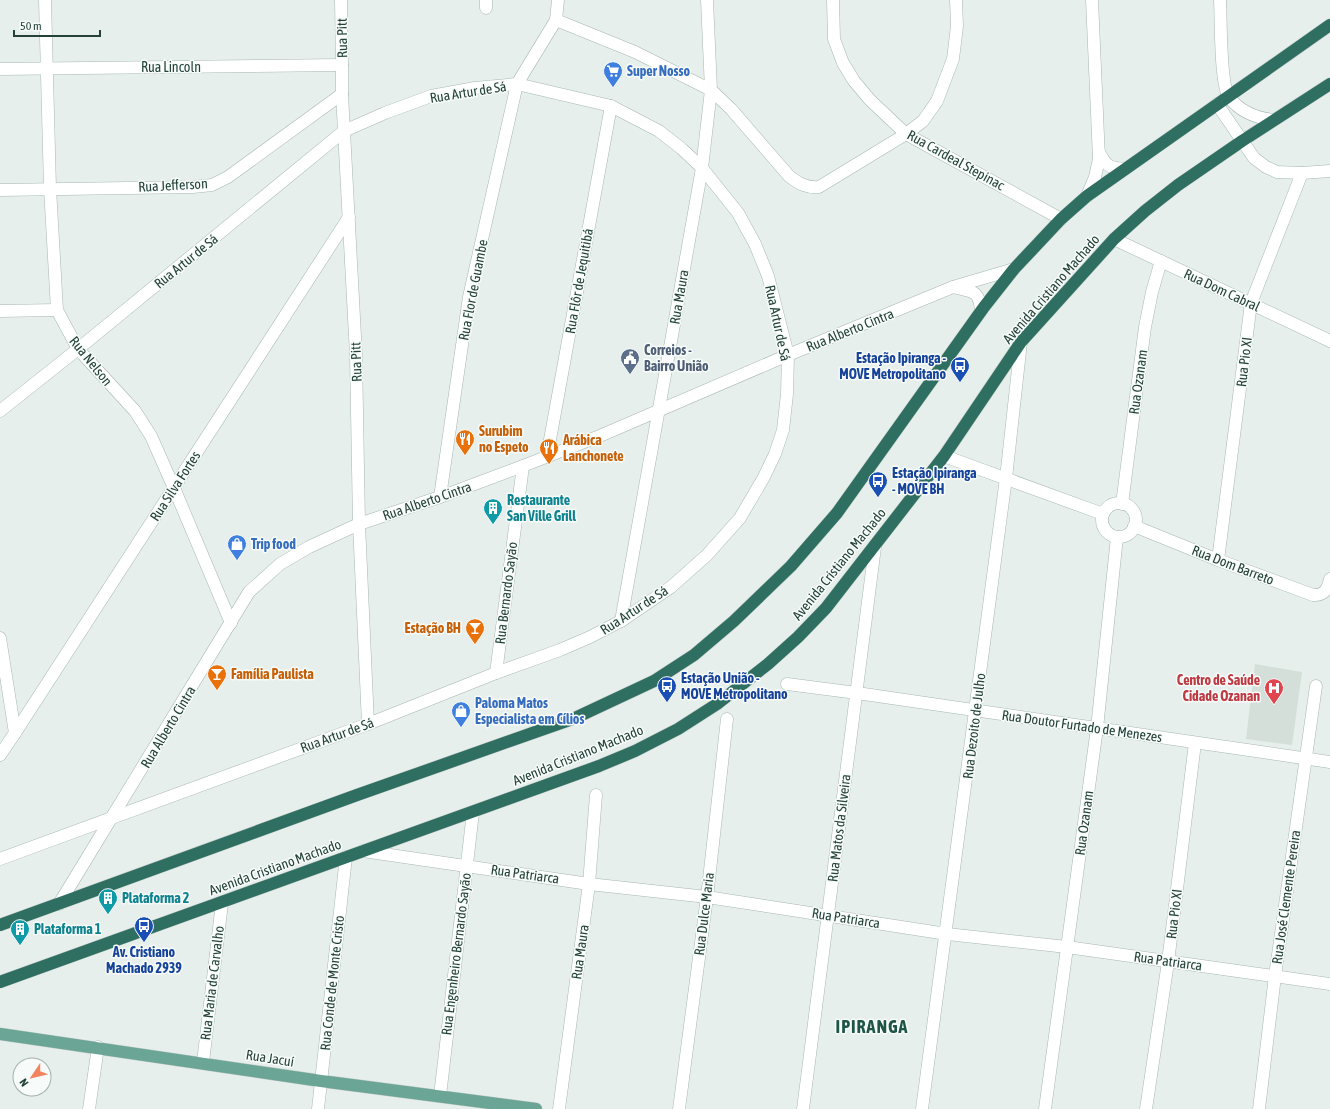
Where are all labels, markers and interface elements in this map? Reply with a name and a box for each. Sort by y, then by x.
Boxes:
scale bar [14,12,100,38]
street label: Rua Pitt [334,18,350,58]
text: 50 m [20,19,42,33]
street label: Rua Lincoln [141,59,201,75]
supermarket icon: Super Nosso [602,60,624,88]
place label: Super Nosso [627,63,690,79]
street label: Rua Artur de Sá [429,78,507,106]
street label: Rua Cardeal Stepinac [905,127,1008,194]
street label: Rua Jefferson [138,175,208,195]
street label: Rua Flôr de Jequitibá [562,227,596,335]
street label: Rua Artur de Sá [151,230,221,292]
street label: Avenida Cristiano Machado [999,231,1103,347]
street label: Rua Flor de Guambe [455,238,491,342]
street label: Rua Dom Cabral [1181,265,1263,315]
street label: Rua Maura [666,268,692,326]
street label: Rua Artur de Sá [762,284,794,362]
street label: Rua Alberto Cintra [804,305,896,355]
street label: Rua Nelson [66,333,116,389]
street label: Rua Pio XI [1233,336,1255,388]
street label: Rua Pitt [347,342,365,382]
place label: Correios - Bairro União [644,342,709,374]
public building icon: Correios - Bairro União [619,347,641,375]
street label: Rua Ozanam [1126,349,1150,415]
place label: Estação Ipiranga - MOVE Metropolitano [839,350,946,382]
bus stop icon: Estação Ipiranga - MOVE Metropolitano [949,355,971,383]
place label: Surubim no Espeto [479,423,529,455]
restaurant icon: Surubim no Espeto [454,428,476,456]
place label: Arábica Lanchonete [562,432,624,464]
restaurant icon: Arábica Lanchonete [538,437,560,465]
street label: Rua Silva Fortes [146,448,204,524]
place label: Estação Ipiranga - MOVE BH [892,465,977,497]
bus stop icon: Estação Ipiranga - MOVE BH [867,470,889,498]
street label: Rua Alberto Cintra [381,478,473,524]
place label: Restaurante San Ville Grill [507,492,576,524]
building icon: Restaurante San Ville Grill [482,497,504,525]
street label: Avenida Cristiano Machado [789,505,889,623]
shop icon: Trip food [226,533,248,561]
place label: Trip food [251,536,296,552]
street label: Rua Bernardo Sayão [492,541,520,645]
street label: Rua Dom Barreto [1190,542,1276,588]
street label: Rua Artur de Sá [597,582,671,638]
bar icon: Estação BH [464,617,486,645]
place label: Estação BH [405,620,461,636]
bar icon: Família Paulista [206,663,228,691]
place label: Família Paulista [231,666,314,682]
place label: Estação União - MOVE Metropolitano [681,670,788,702]
street label: Rua Dezoito de Julho [960,672,988,780]
place label: Centro de Saúde Cidade Ozanan [1177,672,1260,704]
bus stop icon: Estação União - MOVE Metropolitano [656,675,678,703]
hospital icon: Centro de Saúde Cidade Ozanan [1263,677,1285,705]
street label: Rua Alberto Cintra [137,683,199,771]
place label: Paloma Matos Especialista em Cílios [475,695,584,727]
shop icon: Paloma Matos Especialista em Cílios [450,700,472,728]
street label: Rua Doutor Furtado de Menezes [1001,707,1163,745]
street label: Rua Artur de Sá [298,714,376,756]
street label: Avenida Cristiano Machado [510,722,646,788]
street label: Rua Matos da Silveira [824,773,854,883]
street label: Rua Ozanam [1072,790,1096,856]
street label: Rua José Clemente Pereira [1269,829,1303,965]
street label: Avenida Cristiano Machado [207,836,343,898]
street label: Rua Patriarca [490,861,560,887]
street label: Rua Engenheiro Bernardo Sayão [438,872,474,1036]
street label: Rua Dulce Maria [691,872,717,956]
building icon: Plataforma 2 [97,887,119,915]
street label: Rua Pio XI [1163,888,1185,940]
place label: Plataforma 2 [122,890,190,906]
street label: Rua Patriarca [811,905,881,931]
bus stop icon: Av. Cristiano Machado 2939 [133,915,155,943]
street label: Rua Conde de Monte Cristo [317,915,347,1051]
building icon: Plataforma 1 [9,918,31,946]
place label: Plataforma 1 [34,921,102,937]
street label: Rua Maura [568,924,592,980]
street label: Rua Maria de Carvalho [197,925,227,1041]
place label: Av. Cristiano Machado 2939 [106,944,182,976]
street label: Rua Patriarca [1133,948,1203,974]
district label: IPIRANGA [836,1016,908,1037]
street label: Rua Jacuí [245,1046,295,1070]
north arrow [12,1057,52,1097]
text: N [17,1077,31,1089]

